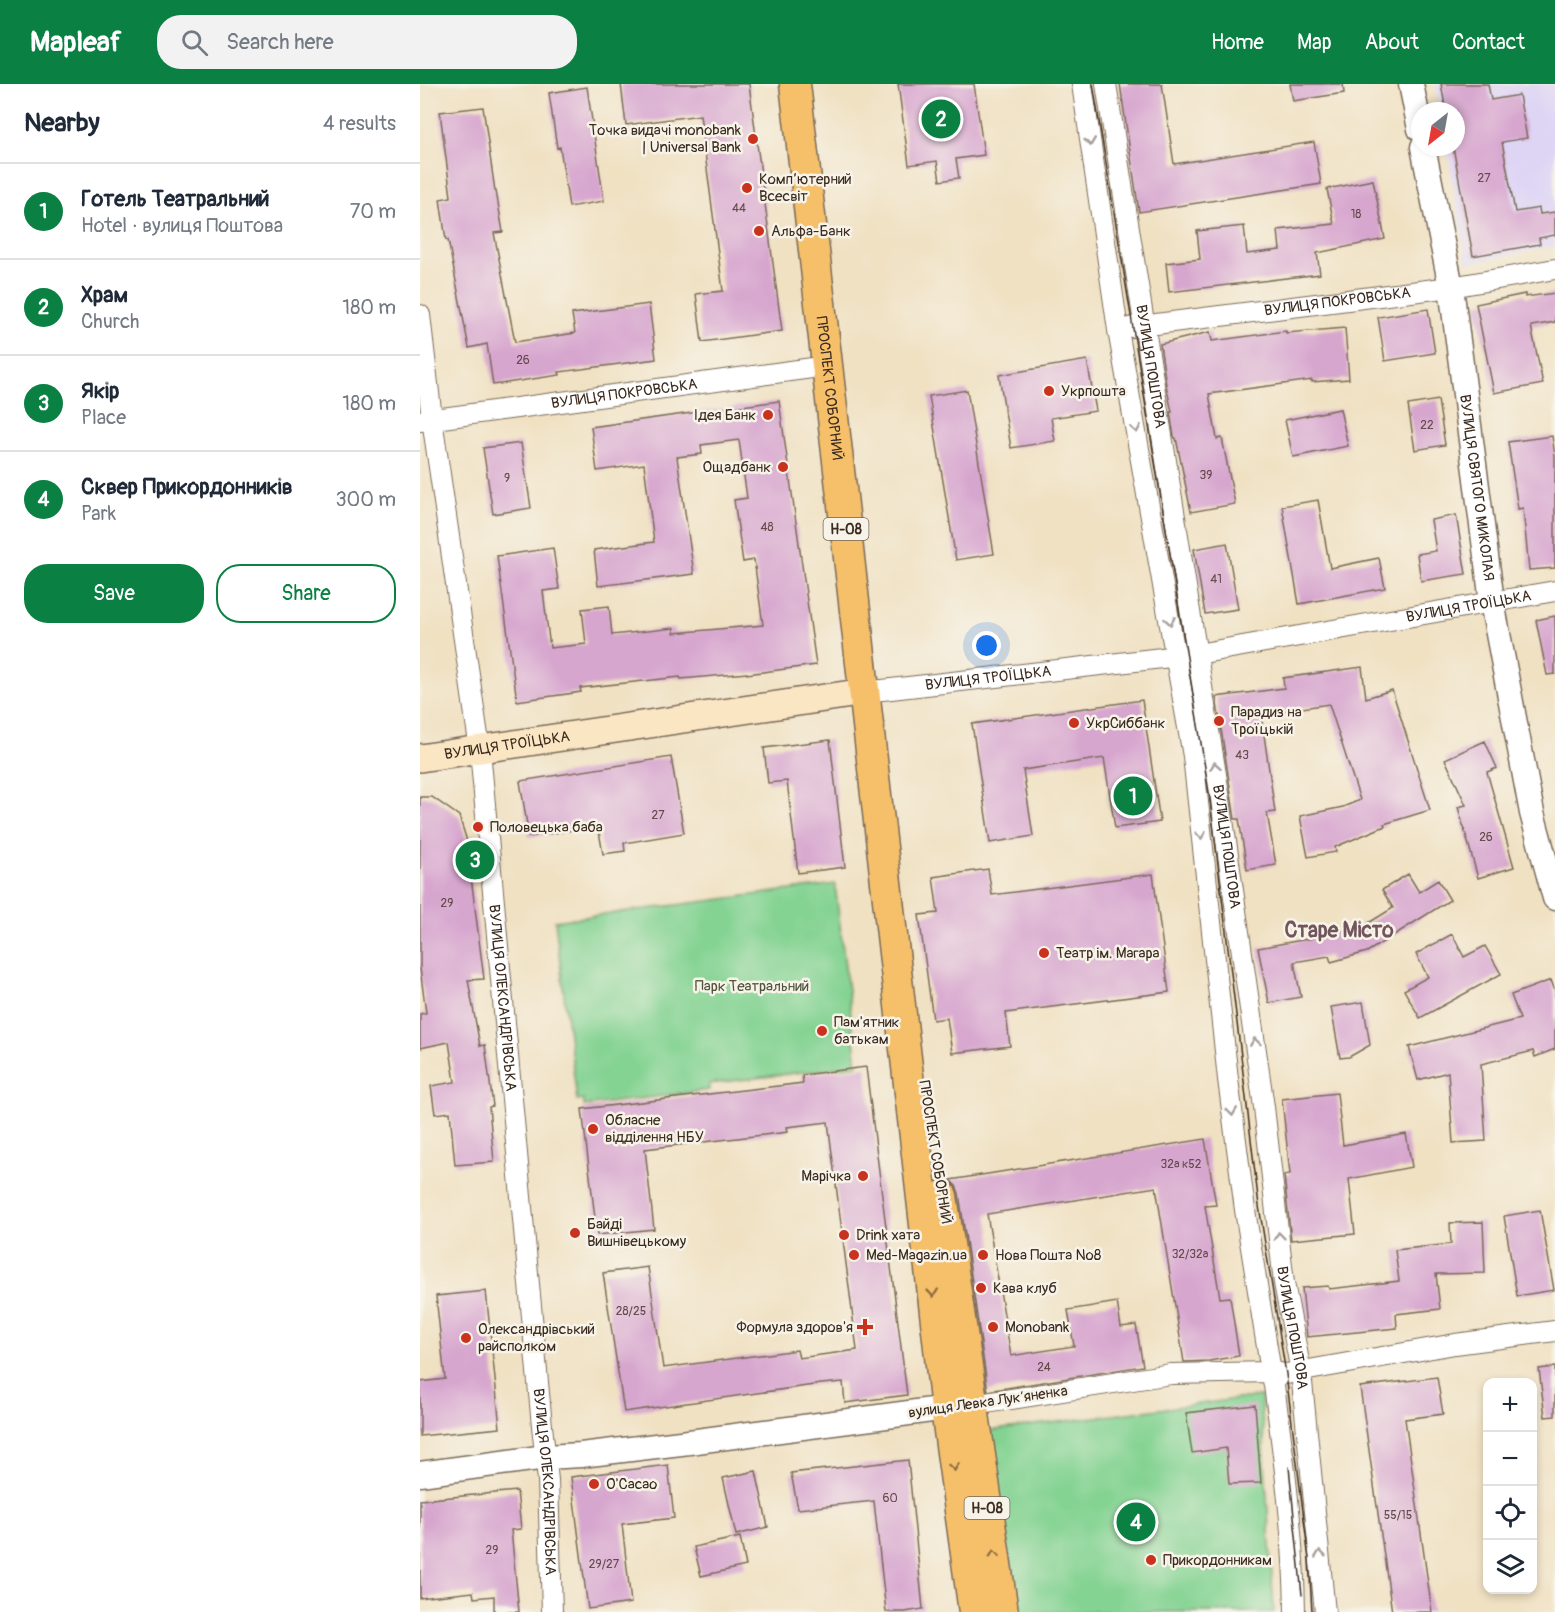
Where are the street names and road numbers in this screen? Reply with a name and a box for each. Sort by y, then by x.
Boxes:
street label: ВУЛИЦЯ ПОКРОВСЬКА [1263,283,1412,320]
street label: ВУЛИЦЯ ПОШТОВА [1132,303,1170,430]
street label: ПРОСПЕКТ СОБОРНИЙ [812,315,847,461]
street label: ВУЛИЦЯ ПОКРОВСЬКА [550,374,699,413]
street label: ВУЛИЦЯ СВЯТОГО МИКОЛАЯ [1456,393,1499,582]
road number: Н-08 [824,518,868,540]
street label: ВУЛИЦЯ ТРОЇЦЬКА [1405,586,1533,627]
street label: ВУЛИЦЯ ТРОЇЦЬКА [924,661,1053,695]
street label: ВУЛИЦЯ ТРОЇЦЬКА [443,726,571,764]
street label: ВУЛИЦЯ ПОШТОВА [1208,783,1245,910]
street label: ВУЛИЦЯ ОЛЕКСАНДРІВСЬКА [485,904,521,1092]
street label: ПРОСПЕКТ СОБОРНИЙ [914,1079,956,1225]
street label: ВУЛИЦЯ ПОШТОВА [1273,1265,1312,1391]
street label: вулиця Левка Лукʼяненка [907,1381,1069,1423]
street label: ВУЛИЦЯ ОЛЕКСАНДРІВСЬКА [529,1388,560,1576]
road number: Н-08 [964,1497,1010,1519]

